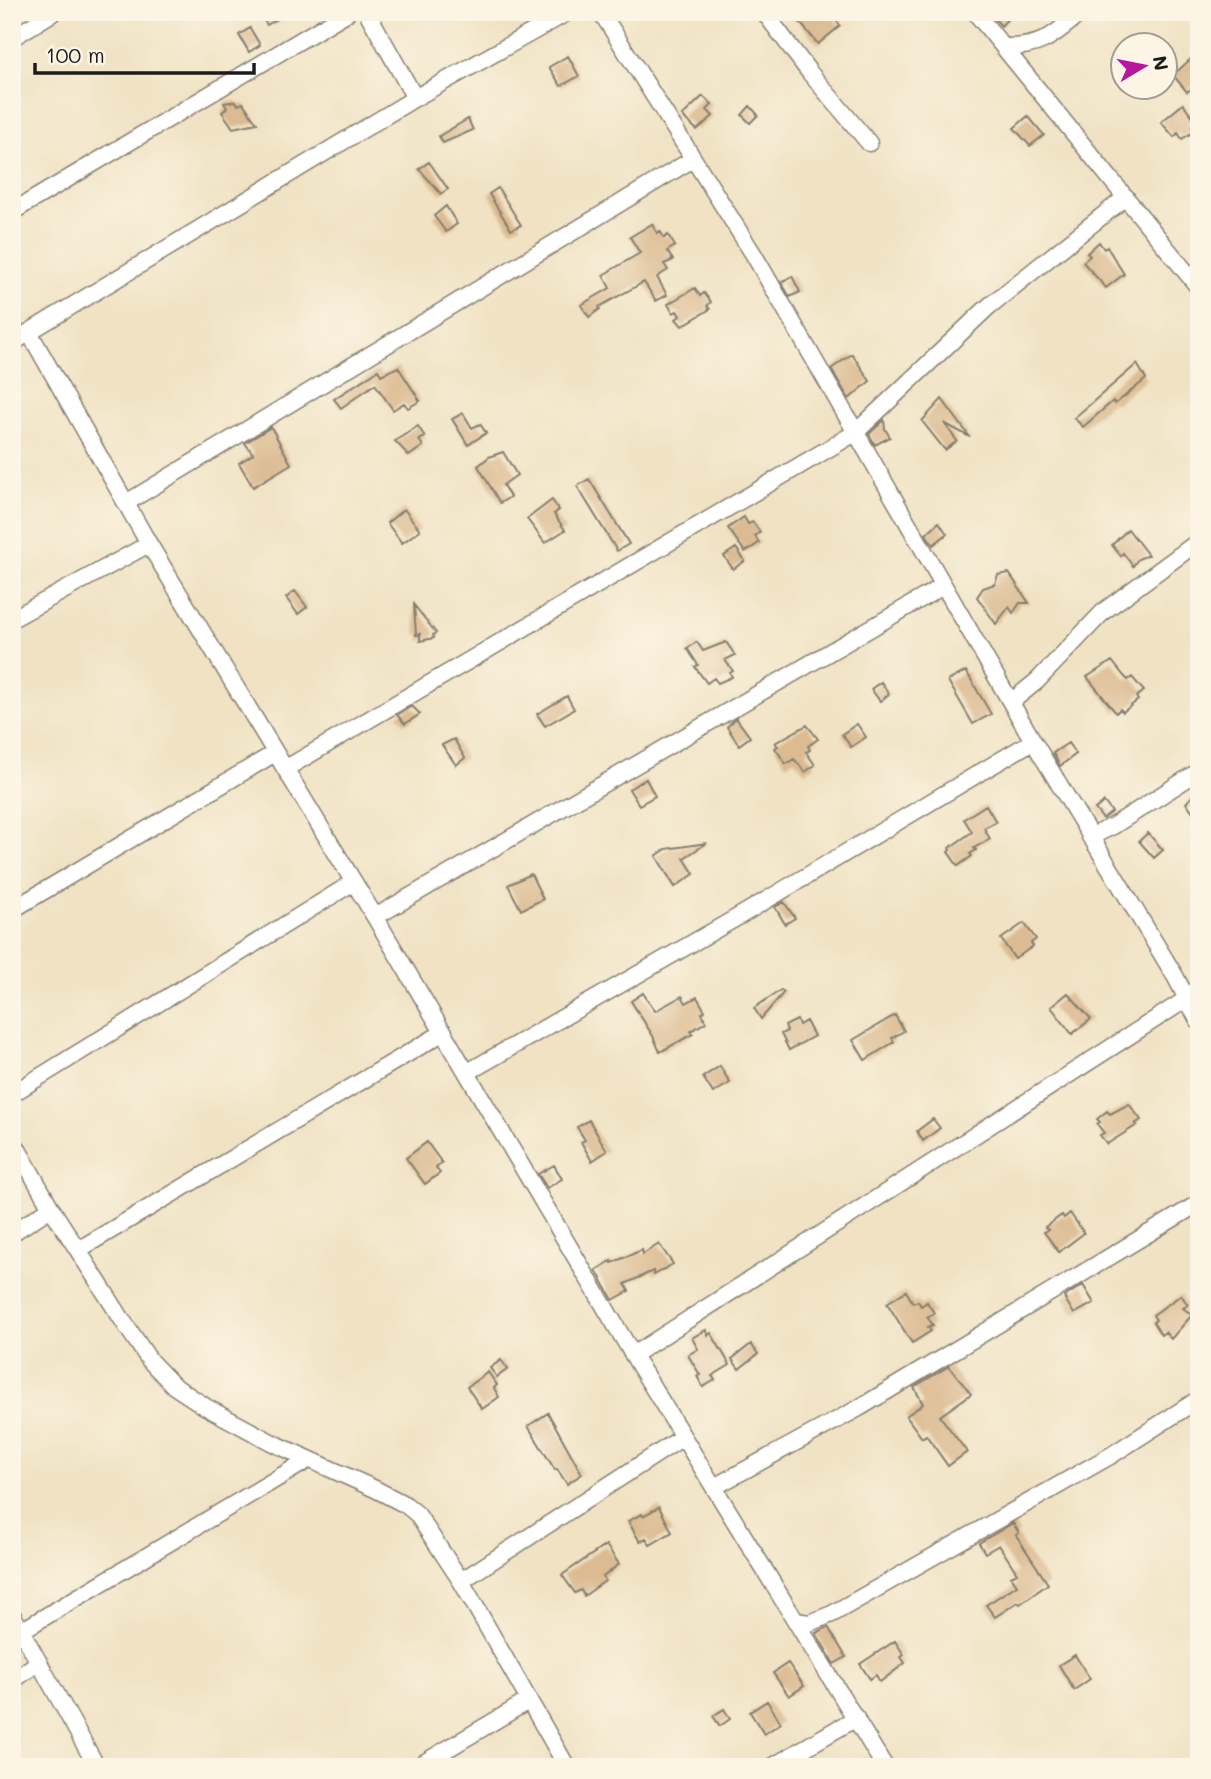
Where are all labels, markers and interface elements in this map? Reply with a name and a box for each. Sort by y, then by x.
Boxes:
scale bar [35,32,254,76]
north arrow [1110,32,1180,102]
text: 100 m [46,41,105,68]
text: N [1148,54,1175,72]

